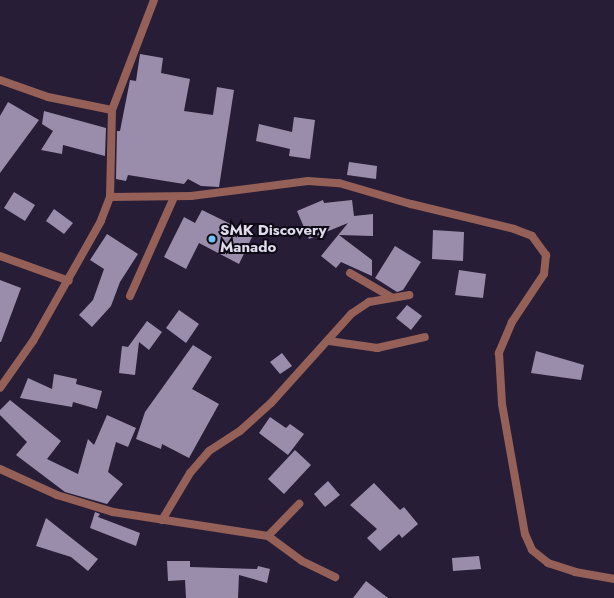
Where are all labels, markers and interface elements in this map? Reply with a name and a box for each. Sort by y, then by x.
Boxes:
place label: SMK Discovery Manado [220,221,326,256]
marker: SMK Discovery Manado [207,234,217,244]

